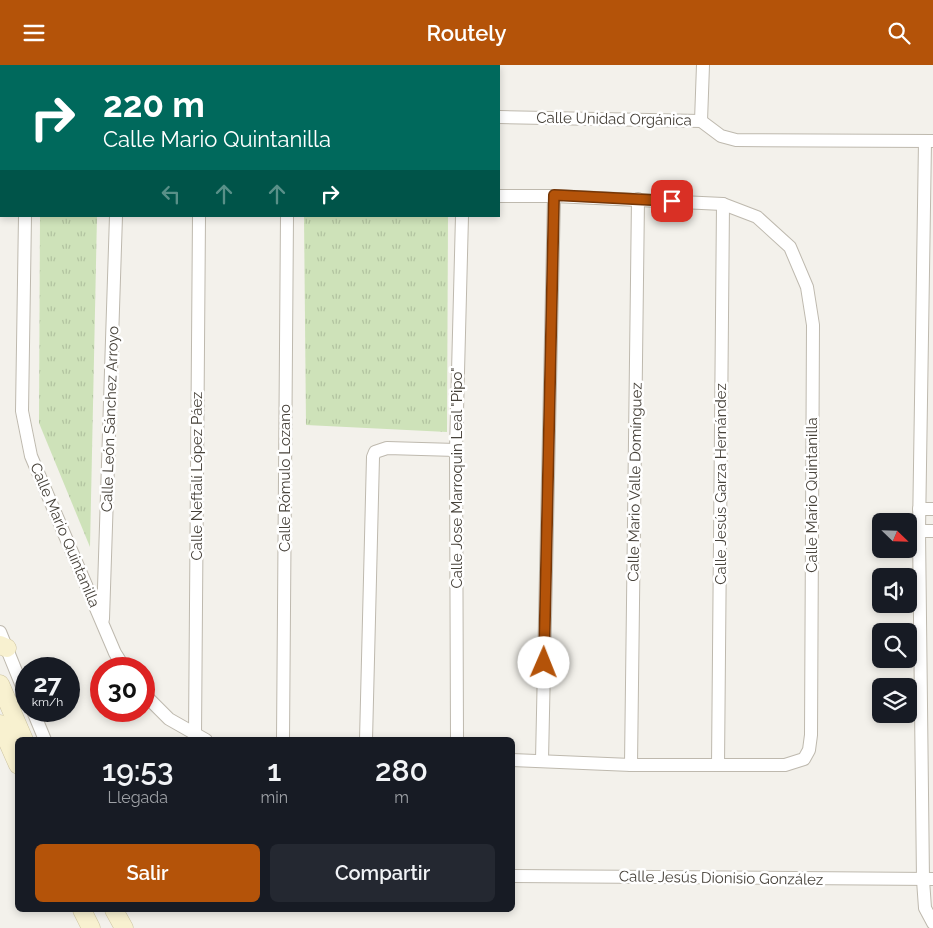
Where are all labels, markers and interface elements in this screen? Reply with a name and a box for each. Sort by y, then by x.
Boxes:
icon: menu [20,19,48,47]
icon: search [885,19,913,47]
text: Routely [427,20,506,46]
text: 220 m [103,84,205,125]
icon: right [20,85,85,150]
street label: Calle Unidad Orgánica [536,109,692,129]
text: Calle Mario Quintanilla [103,126,331,152]
icon: left [157,180,185,208]
icon: ahead [210,180,238,208]
icon: ahead [263,180,291,208]
icon: right [316,180,344,208]
pin [651,180,693,222]
icon: arrive [658,187,686,215]
street label: Calle León Sánchez Arroyo [98,325,122,512]
street label: Calle Jose Marroquin Leal "Pipo" [448,367,466,589]
street label: Calle Mario Valle Domínguez [624,382,646,582]
street label: Calle Jesús Garza Hernández [712,383,730,585]
street label: Calle Neftalí López Páez [188,392,206,560]
street label: Calle Rómulo Lozano [276,404,294,552]
street label: Calle Mario Quintanilla [803,417,821,573]
street label: Calle Mario Quintanilla [26,460,104,610]
north arrow [872,513,918,557]
map controls [872,513,917,723]
button: sound [872,568,917,613]
button: search [872,623,917,668]
position arrow [517,636,569,688]
speed limit sign: 30 [90,657,155,722]
text: 27 [33,668,62,698]
button: layers [872,678,917,723]
text: km/h [32,695,63,709]
text: 19:53 [102,753,174,788]
text: 1 [267,753,281,788]
text: 280 [375,753,428,788]
text: Llegada [108,788,168,807]
text: min [261,788,288,807]
text: m [394,788,409,807]
button: Salir [35,844,260,902]
button: Compartir [270,844,495,902]
street label: Calle Jesús Dionisio González [619,867,823,889]

